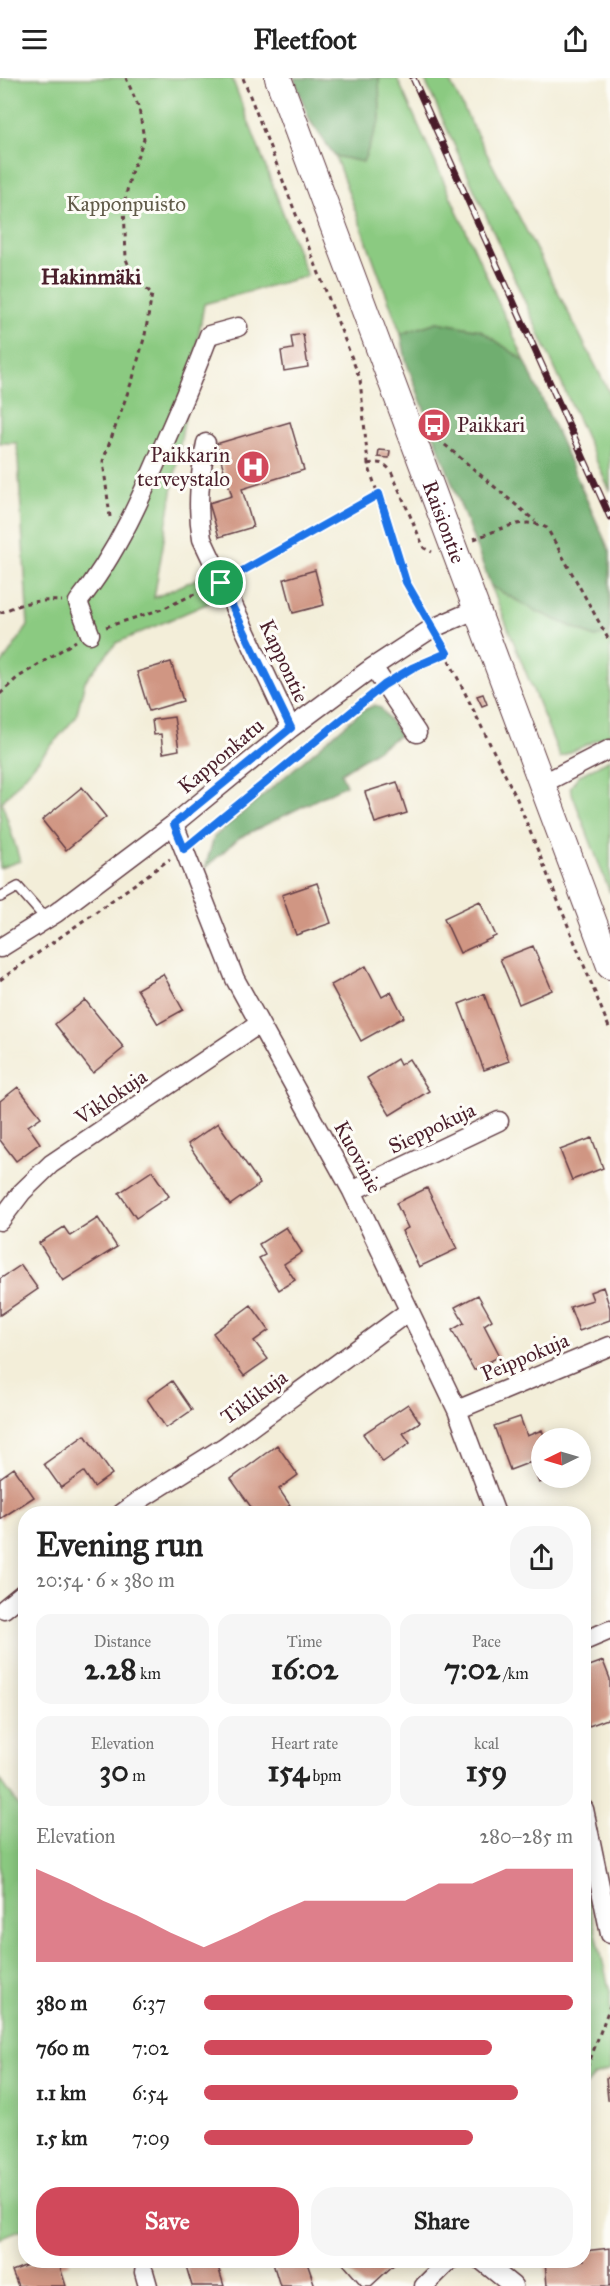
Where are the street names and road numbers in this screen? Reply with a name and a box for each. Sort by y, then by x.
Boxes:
street label: Raisiontie [417,477,471,567]
street label: Kappontie [253,615,315,707]
street label: Kapponkatu [173,713,269,799]
street label: Viklokuja [69,1063,152,1131]
street label: Sieppokuja [384,1096,480,1159]
street label: Kuovinie [328,1116,388,1198]
street label: Peippokuja [477,1327,573,1387]
street label: Tiklikuja [215,1364,293,1430]

